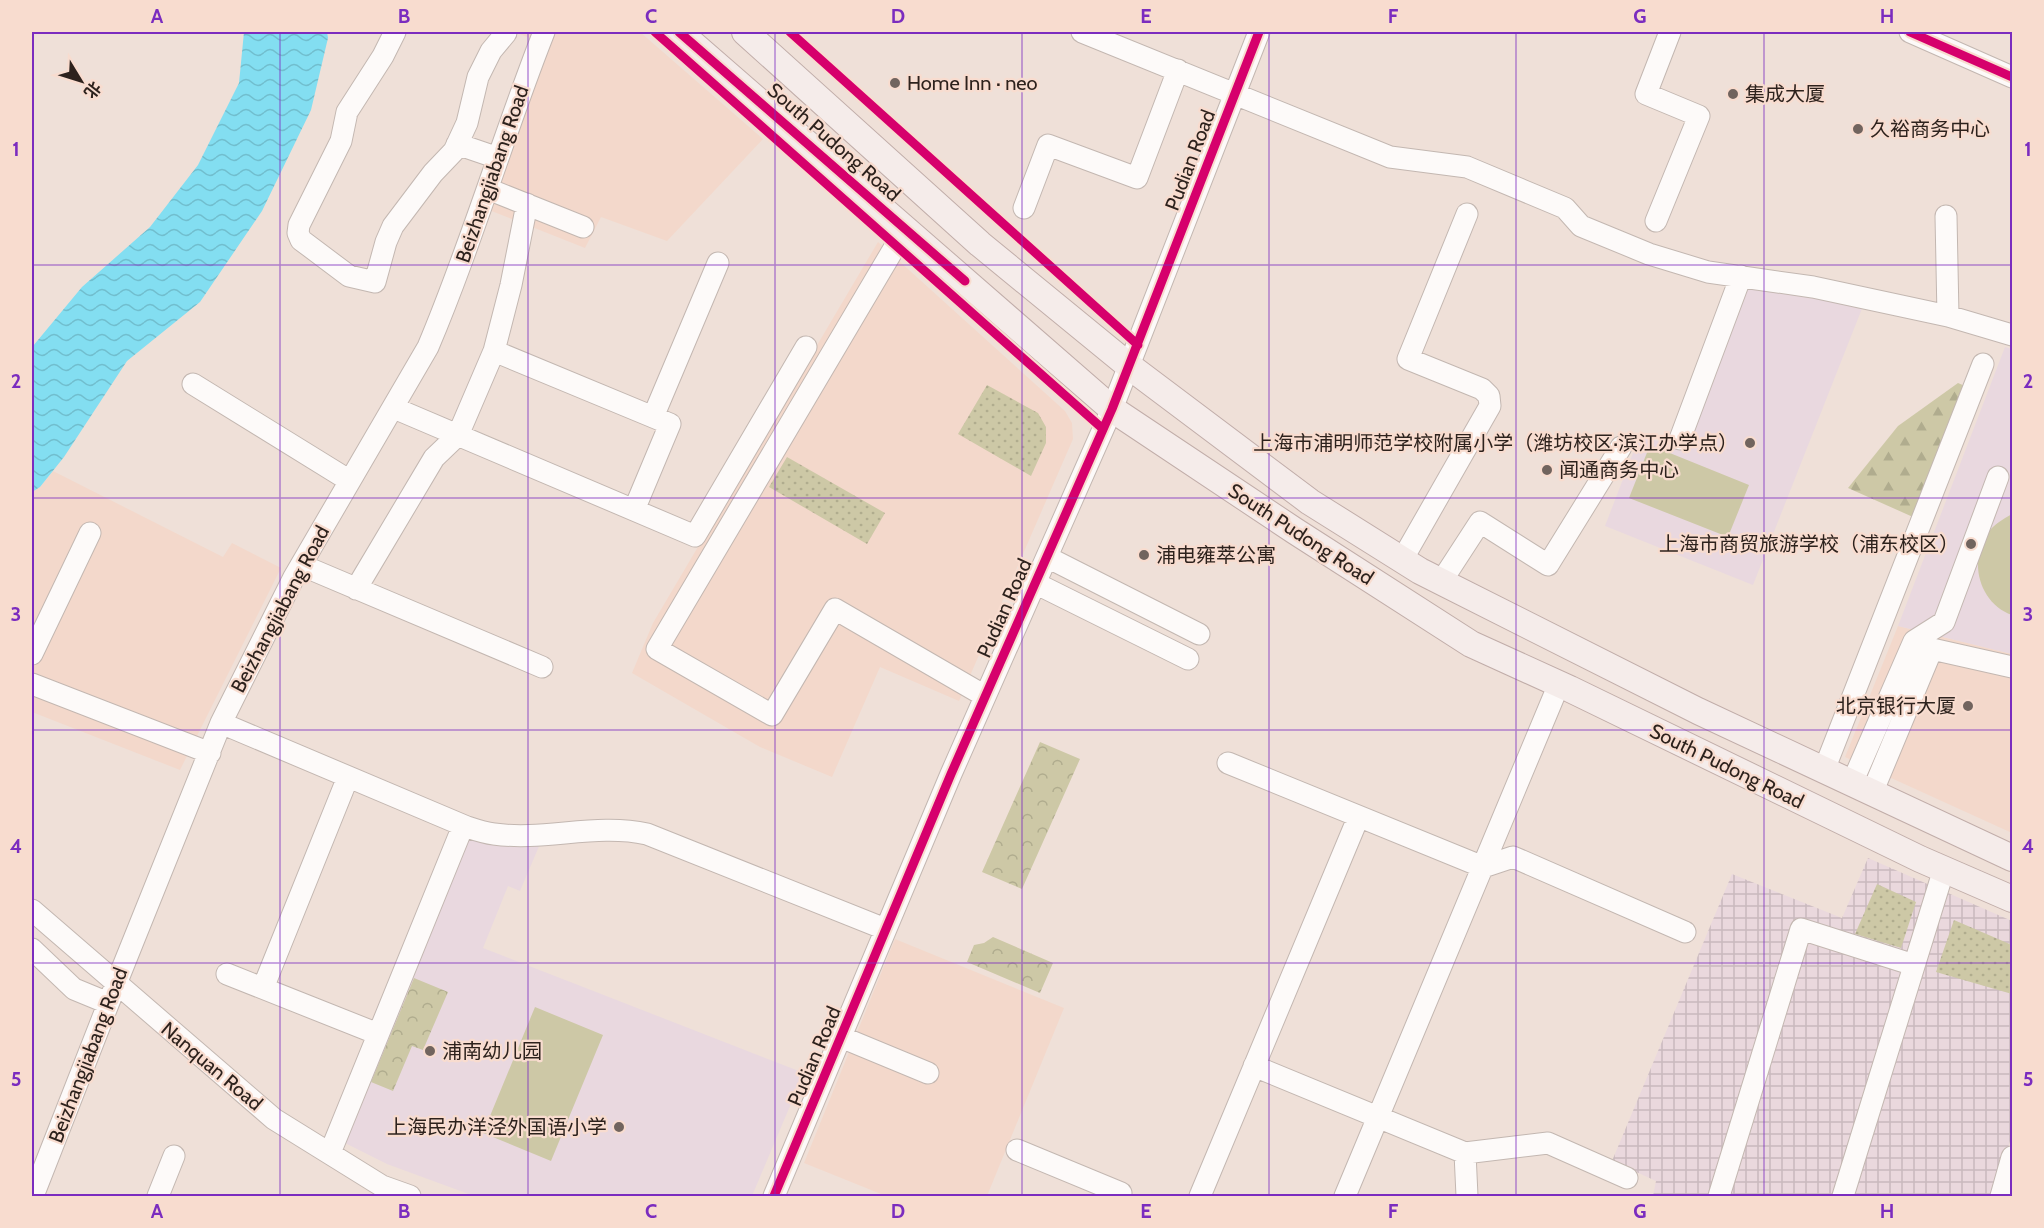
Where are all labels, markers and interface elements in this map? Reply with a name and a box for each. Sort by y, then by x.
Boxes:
text: A [151,4,164,28]
text: B [398,4,410,28]
text: C [645,4,657,28]
text: D [891,4,905,28]
text: E [1140,4,1152,28]
text: F [1388,4,1399,28]
text: G [1633,4,1647,28]
text: H [1880,4,1894,28]
north arrow [51,51,111,111]
place label: Home Inn · neo [907,71,1038,95]
marker: Home Inn · neo [888,76,902,90]
text: 北 [80,78,105,102]
street label: South Pudong Road [763,78,905,206]
street label: Beizhangjiabang Road [450,82,534,266]
place label: 集成大厦 [1745,82,1825,106]
marker: 集成大厦 [1726,87,1740,101]
street label: Pudian Road [1160,106,1220,214]
place label: 久裕商务中心 [1870,117,1990,141]
marker: 久裕商务中心 [1851,122,1865,136]
text: 1 [12,137,20,161]
text: 1 [2024,137,2032,161]
text: 2 [11,369,21,393]
text: 2 [2023,369,2033,393]
place label: 上海市浦明师范学校附属小学（潍坊校区·滨江办学点） [1253,431,1738,455]
marker: 上海市浦明师范学校附属小学（潍坊校区·滨江办学点） [1743,436,1757,450]
place label: 闻通商务中心 [1559,458,1679,482]
marker: 闻通商务中心 [1540,463,1554,477]
street label: South Pudong Road [1224,478,1378,590]
street label: Beizhangjiabang Road [226,521,334,697]
place label: 上海市商贸旅游学校（浦东校区） [1659,532,1959,556]
marker: 上海市商贸旅游学校（浦东校区） [1964,537,1978,551]
place label: 浦电雍萃公寓 [1156,543,1276,567]
marker: 浦电雍萃公寓 [1137,548,1151,562]
street label: Pudian Road [972,555,1036,661]
text: 3 [11,602,21,626]
text: 3 [2023,602,2033,626]
place label: 北京银行大厦 [1836,694,1956,718]
marker: 北京银行大厦 [1961,699,1975,713]
street label: South Pudong Road [1646,718,1808,814]
text: 4 [10,834,22,858]
text: 4 [2022,834,2034,858]
street label: Beizhangjiabang Road [44,964,132,1146]
street label: Pudian Road [782,1003,846,1109]
street label: Nanquan Road [156,1017,268,1115]
place label: 浦南幼儿园 [442,1039,542,1063]
marker: 浦南幼儿园 [423,1044,437,1058]
text: 5 [11,1067,21,1091]
text: 5 [2023,1067,2033,1091]
place label: 上海民办洋泾外国语小学 [387,1115,607,1139]
marker: 上海民办洋泾外国语小学 [612,1120,626,1134]
text: A [151,1199,164,1223]
text: B [398,1199,410,1223]
text: C [645,1199,657,1223]
text: D [891,1199,905,1223]
text: E [1140,1199,1152,1223]
text: F [1388,1199,1399,1223]
text: G [1633,1199,1647,1223]
text: H [1880,1199,1894,1223]

